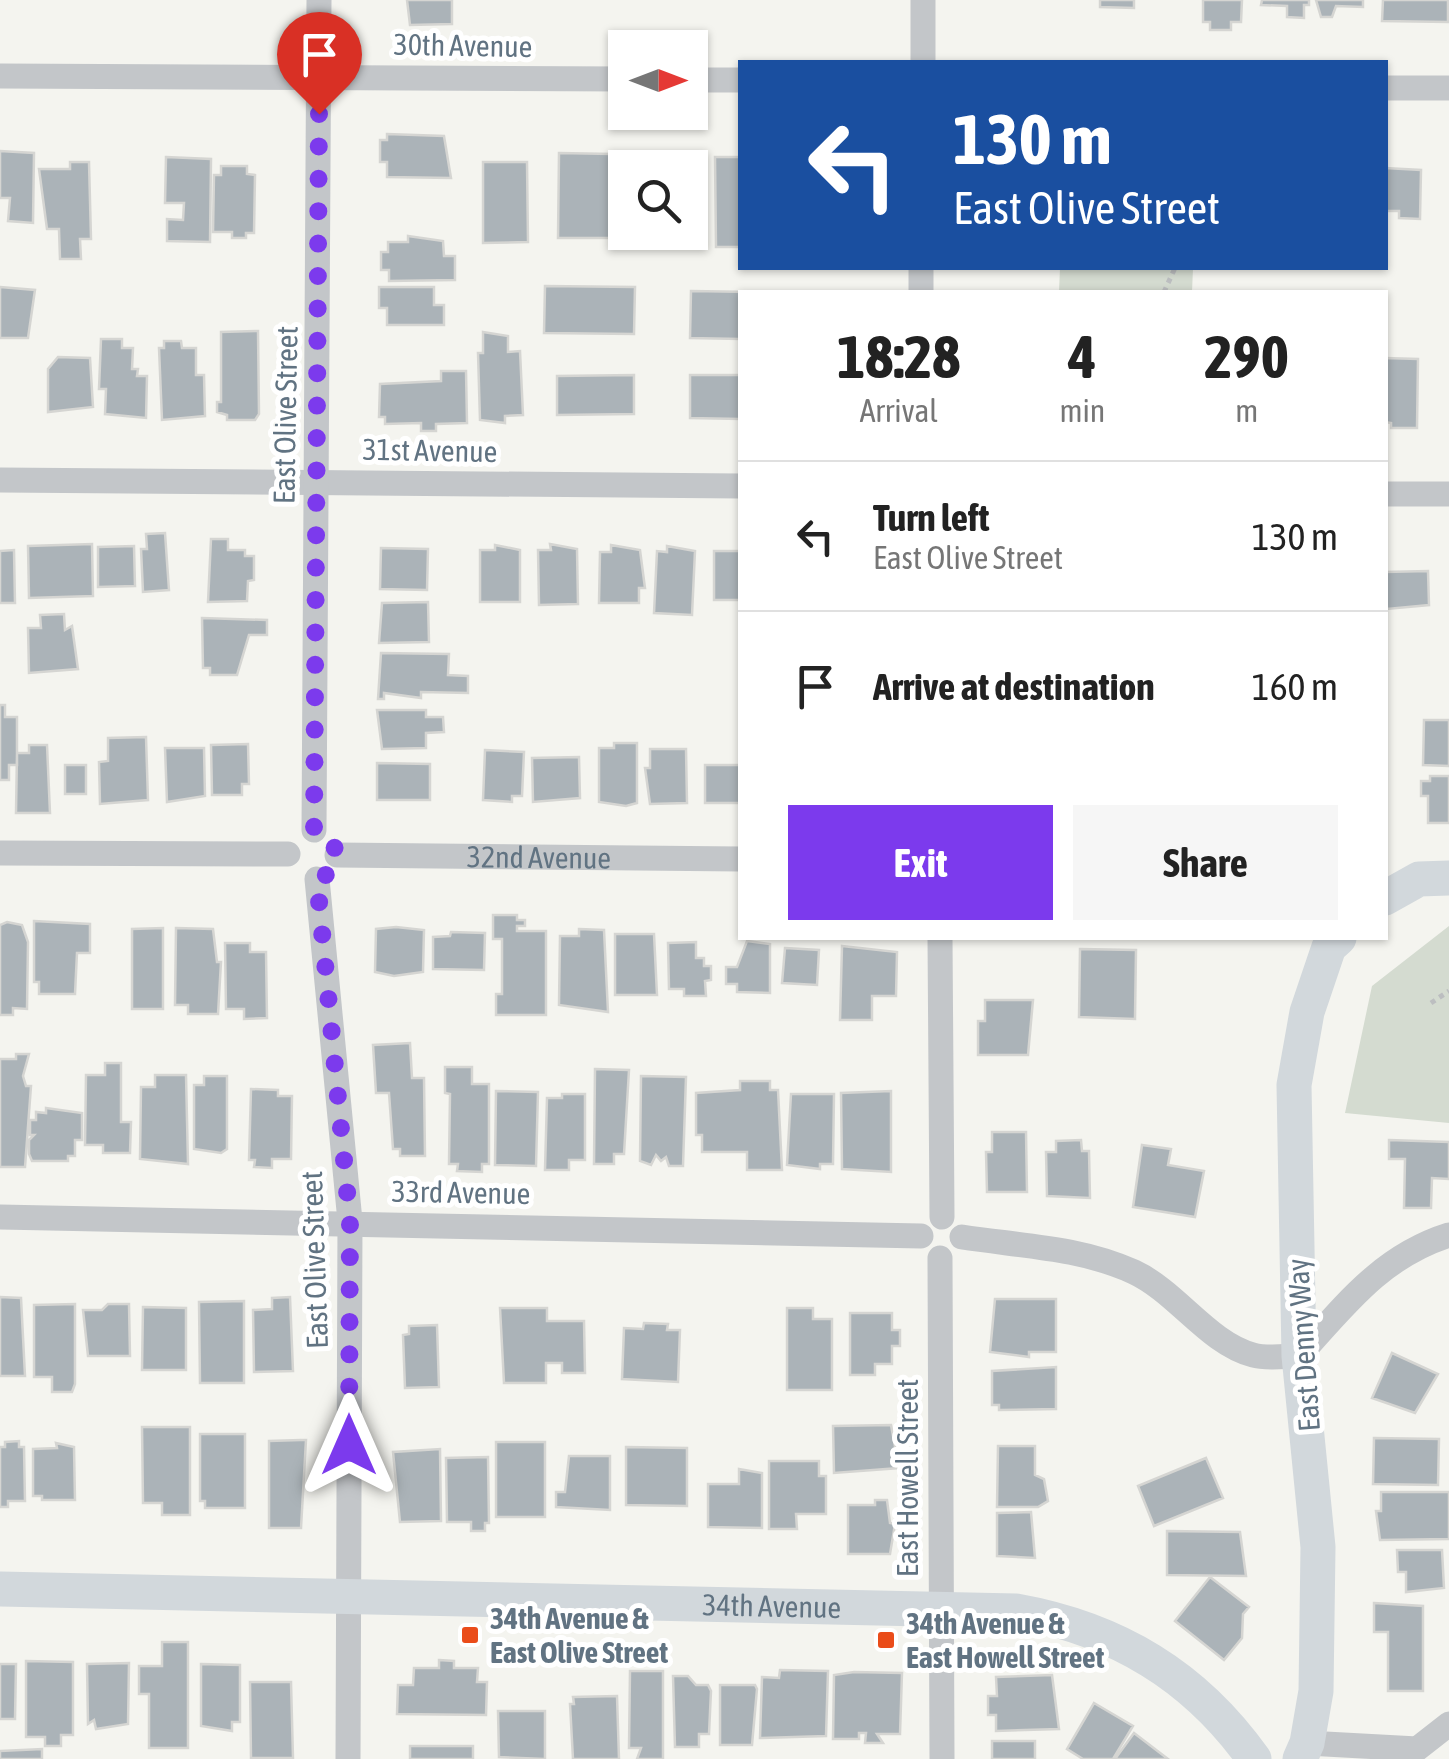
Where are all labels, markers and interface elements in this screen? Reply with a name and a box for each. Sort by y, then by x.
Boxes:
pin [277,12,362,115]
icon: arrive [292,27,347,82]
street label: 30th Avenue [393,27,533,63]
north arrow [608,30,708,130]
map controls [608,30,708,250]
text: 130 m [953,99,1112,179]
icon: left [788,100,918,230]
button: search [608,150,708,250]
text: East Olive Street [953,182,1220,234]
text: 18:28 [837,322,960,391]
text: 4 [1068,322,1097,391]
text: 290 [1204,322,1289,391]
street label: East Olive Street [266,326,304,504]
text: Arrival [860,392,938,429]
text: min [1059,392,1105,429]
text: m [1235,392,1258,429]
street label: 31st Avenue [362,432,498,468]
text: Turn left [873,496,989,539]
icon: left [788,509,843,564]
text: 130 m [1252,515,1338,558]
text: East Olive Street [873,539,1063,576]
icon: arrive [788,659,843,714]
text: Arrive at destination [873,665,1155,708]
text: 160 m [1252,665,1338,708]
button: Exit [788,805,1053,920]
button: Share [1073,805,1338,920]
street label: 32nd Avenue [467,839,611,875]
street label: East Olive Street [294,1170,334,1350]
street label: 33rd Avenue [392,1174,530,1210]
street label: East Denny Way [1280,1257,1326,1433]
street label: East Howell Street [890,1379,924,1577]
position arrow [297,1393,401,1497]
street label: 34th Avenue [702,1587,841,1624]
place label: 34th Avenue & East Olive Street [490,1601,668,1669]
place label: 34th Avenue & East Howell Street [906,1606,1105,1674]
marker: 34th Avenue & East Olive Street [459,1624,481,1646]
marker: 34th Avenue & East Howell Street [875,1629,897,1651]

